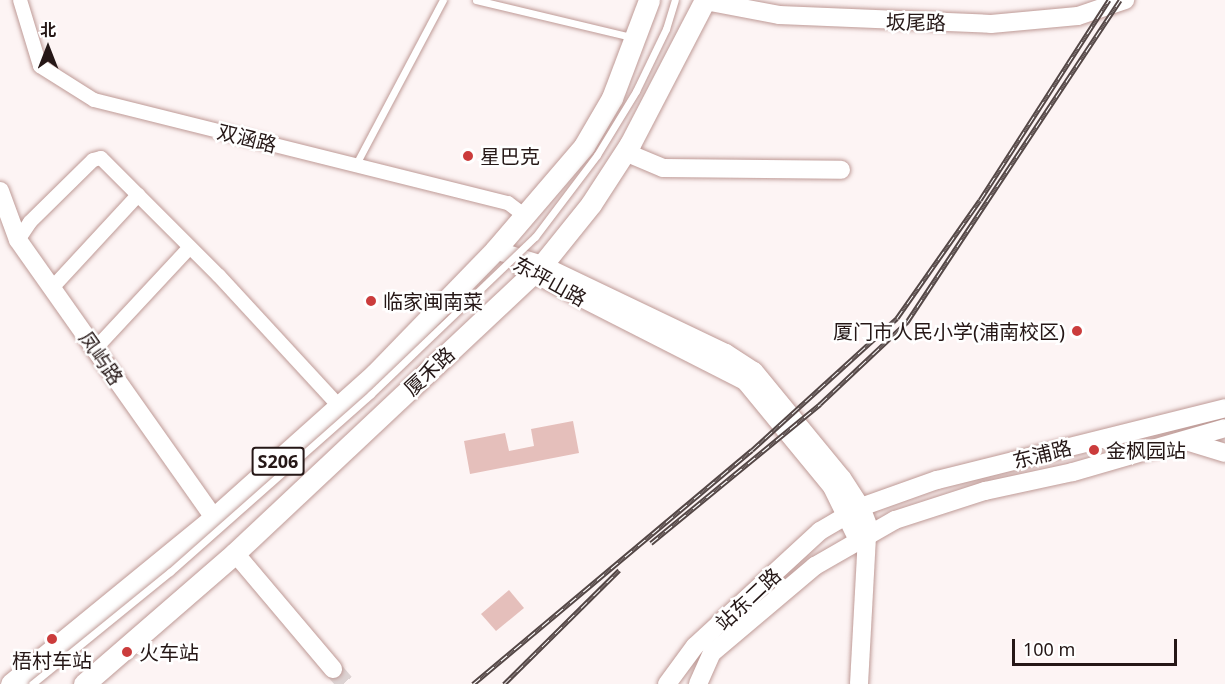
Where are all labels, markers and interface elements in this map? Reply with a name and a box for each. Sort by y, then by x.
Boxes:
street label: 坂尾路 [886,9,946,35]
north arrow [18,18,78,78]
text: 北 [40,19,56,41]
street label: 双涵路 [215,119,279,157]
place label: 星巴克 [480,144,540,168]
marker: 星巴克 [461,149,475,163]
street label: 东坪山路 [509,251,591,311]
place label: 临家闽南菜 [383,289,483,313]
marker: 临家闽南菜 [364,294,378,308]
place label: 厦门市人民小学(浦南校区) [833,319,1065,343]
marker: 厦门市人民小学(浦南校区) [1070,324,1084,338]
street label: 凤屿路 [74,327,128,389]
street label: 厦禾路 [399,342,459,400]
street label: 东浦路 [1010,435,1074,473]
place label: 金枫园站 [1106,438,1186,462]
marker: 金枫园站 [1087,443,1101,457]
road number: S206 [251,446,305,476]
street label: 站东二路 [711,563,785,635]
scale bar [1015,627,1180,665]
marker: 梧村车站 [45,632,59,646]
text: 100 m [1023,637,1075,661]
place label: 火车站 [139,640,199,664]
marker: 火车站 [120,645,134,659]
place label: 梧村车站 [12,648,92,672]

